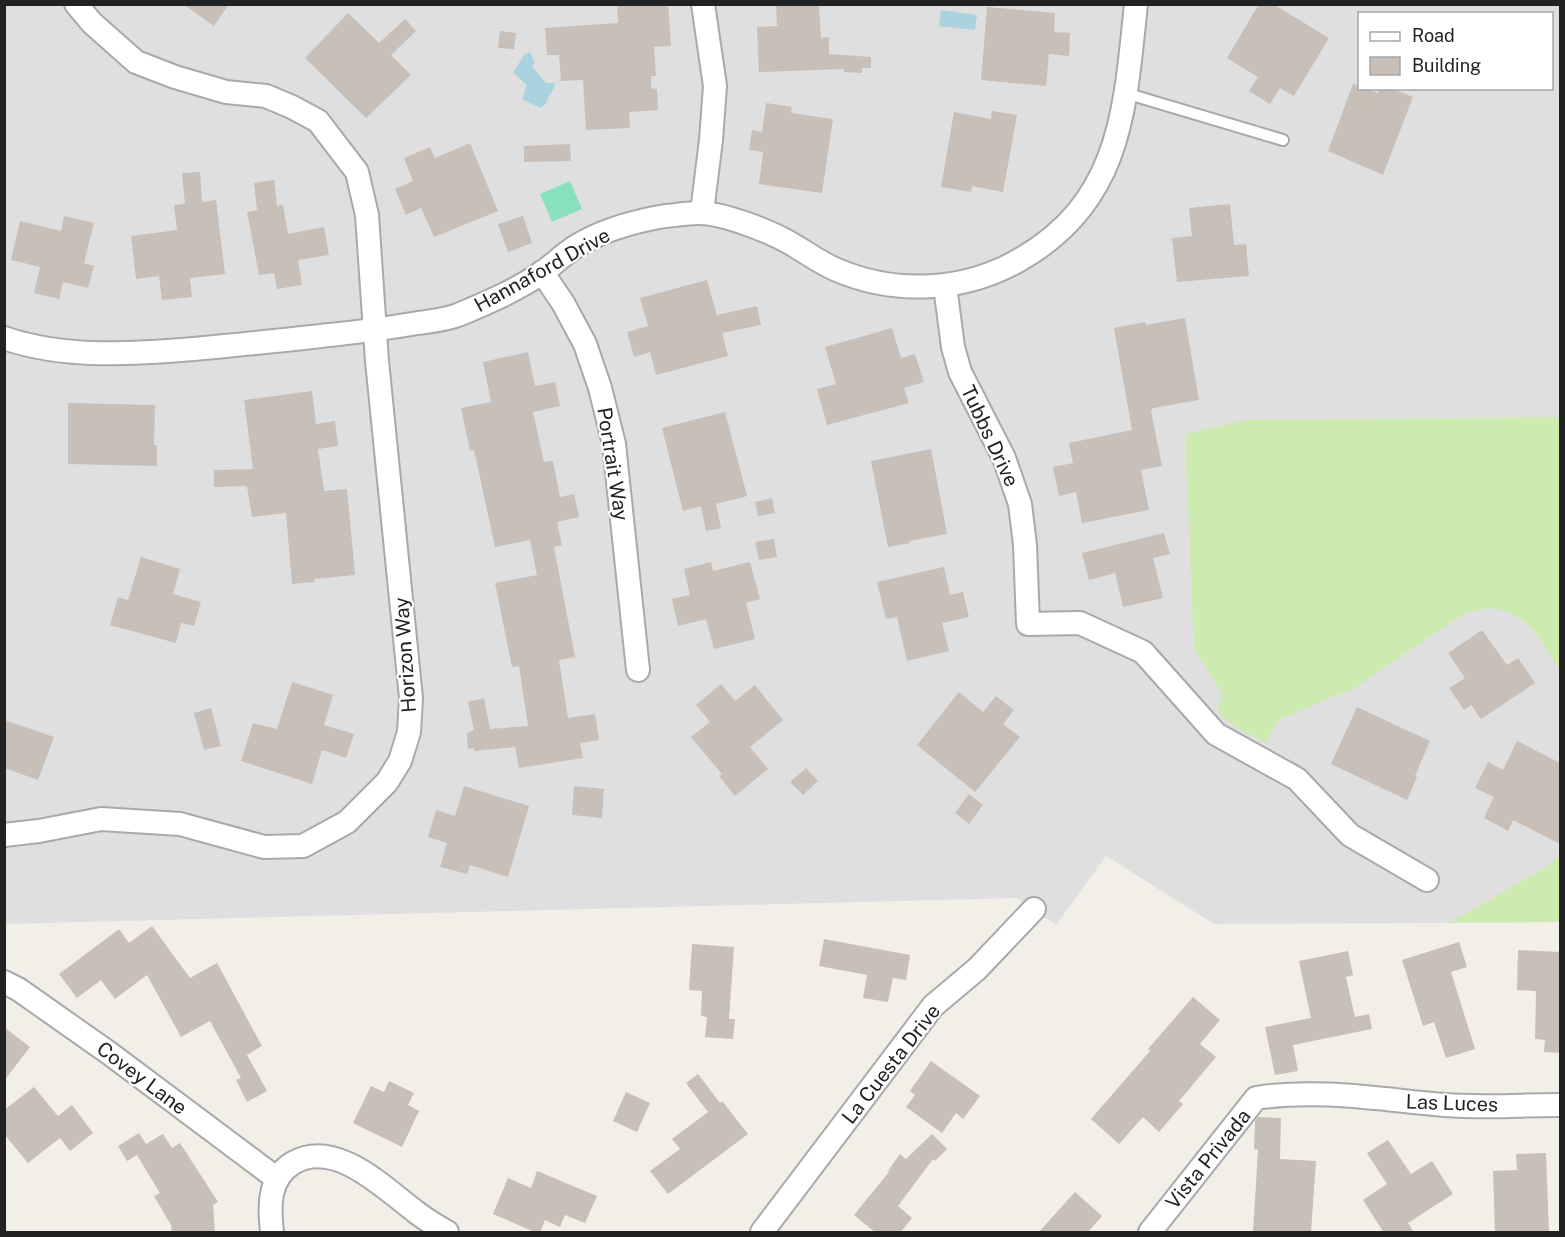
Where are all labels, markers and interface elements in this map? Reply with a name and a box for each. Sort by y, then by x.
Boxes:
legend [1358,12,1553,90]
text: Road [1412,25,1455,46]
text: Building [1412,55,1481,76]
street label: Hannaford Drive [470,223,614,317]
street label: Tubbs Drive [956,382,1024,490]
street label: Portrait Way [592,406,634,523]
street label: Horizon Way [389,596,421,714]
street label: La Cuesta Drive [837,999,945,1129]
street label: Covey Lane [92,1036,192,1120]
street label: Las Luces [1405,1089,1499,1117]
street label: Vista Privada [1160,1104,1256,1214]

